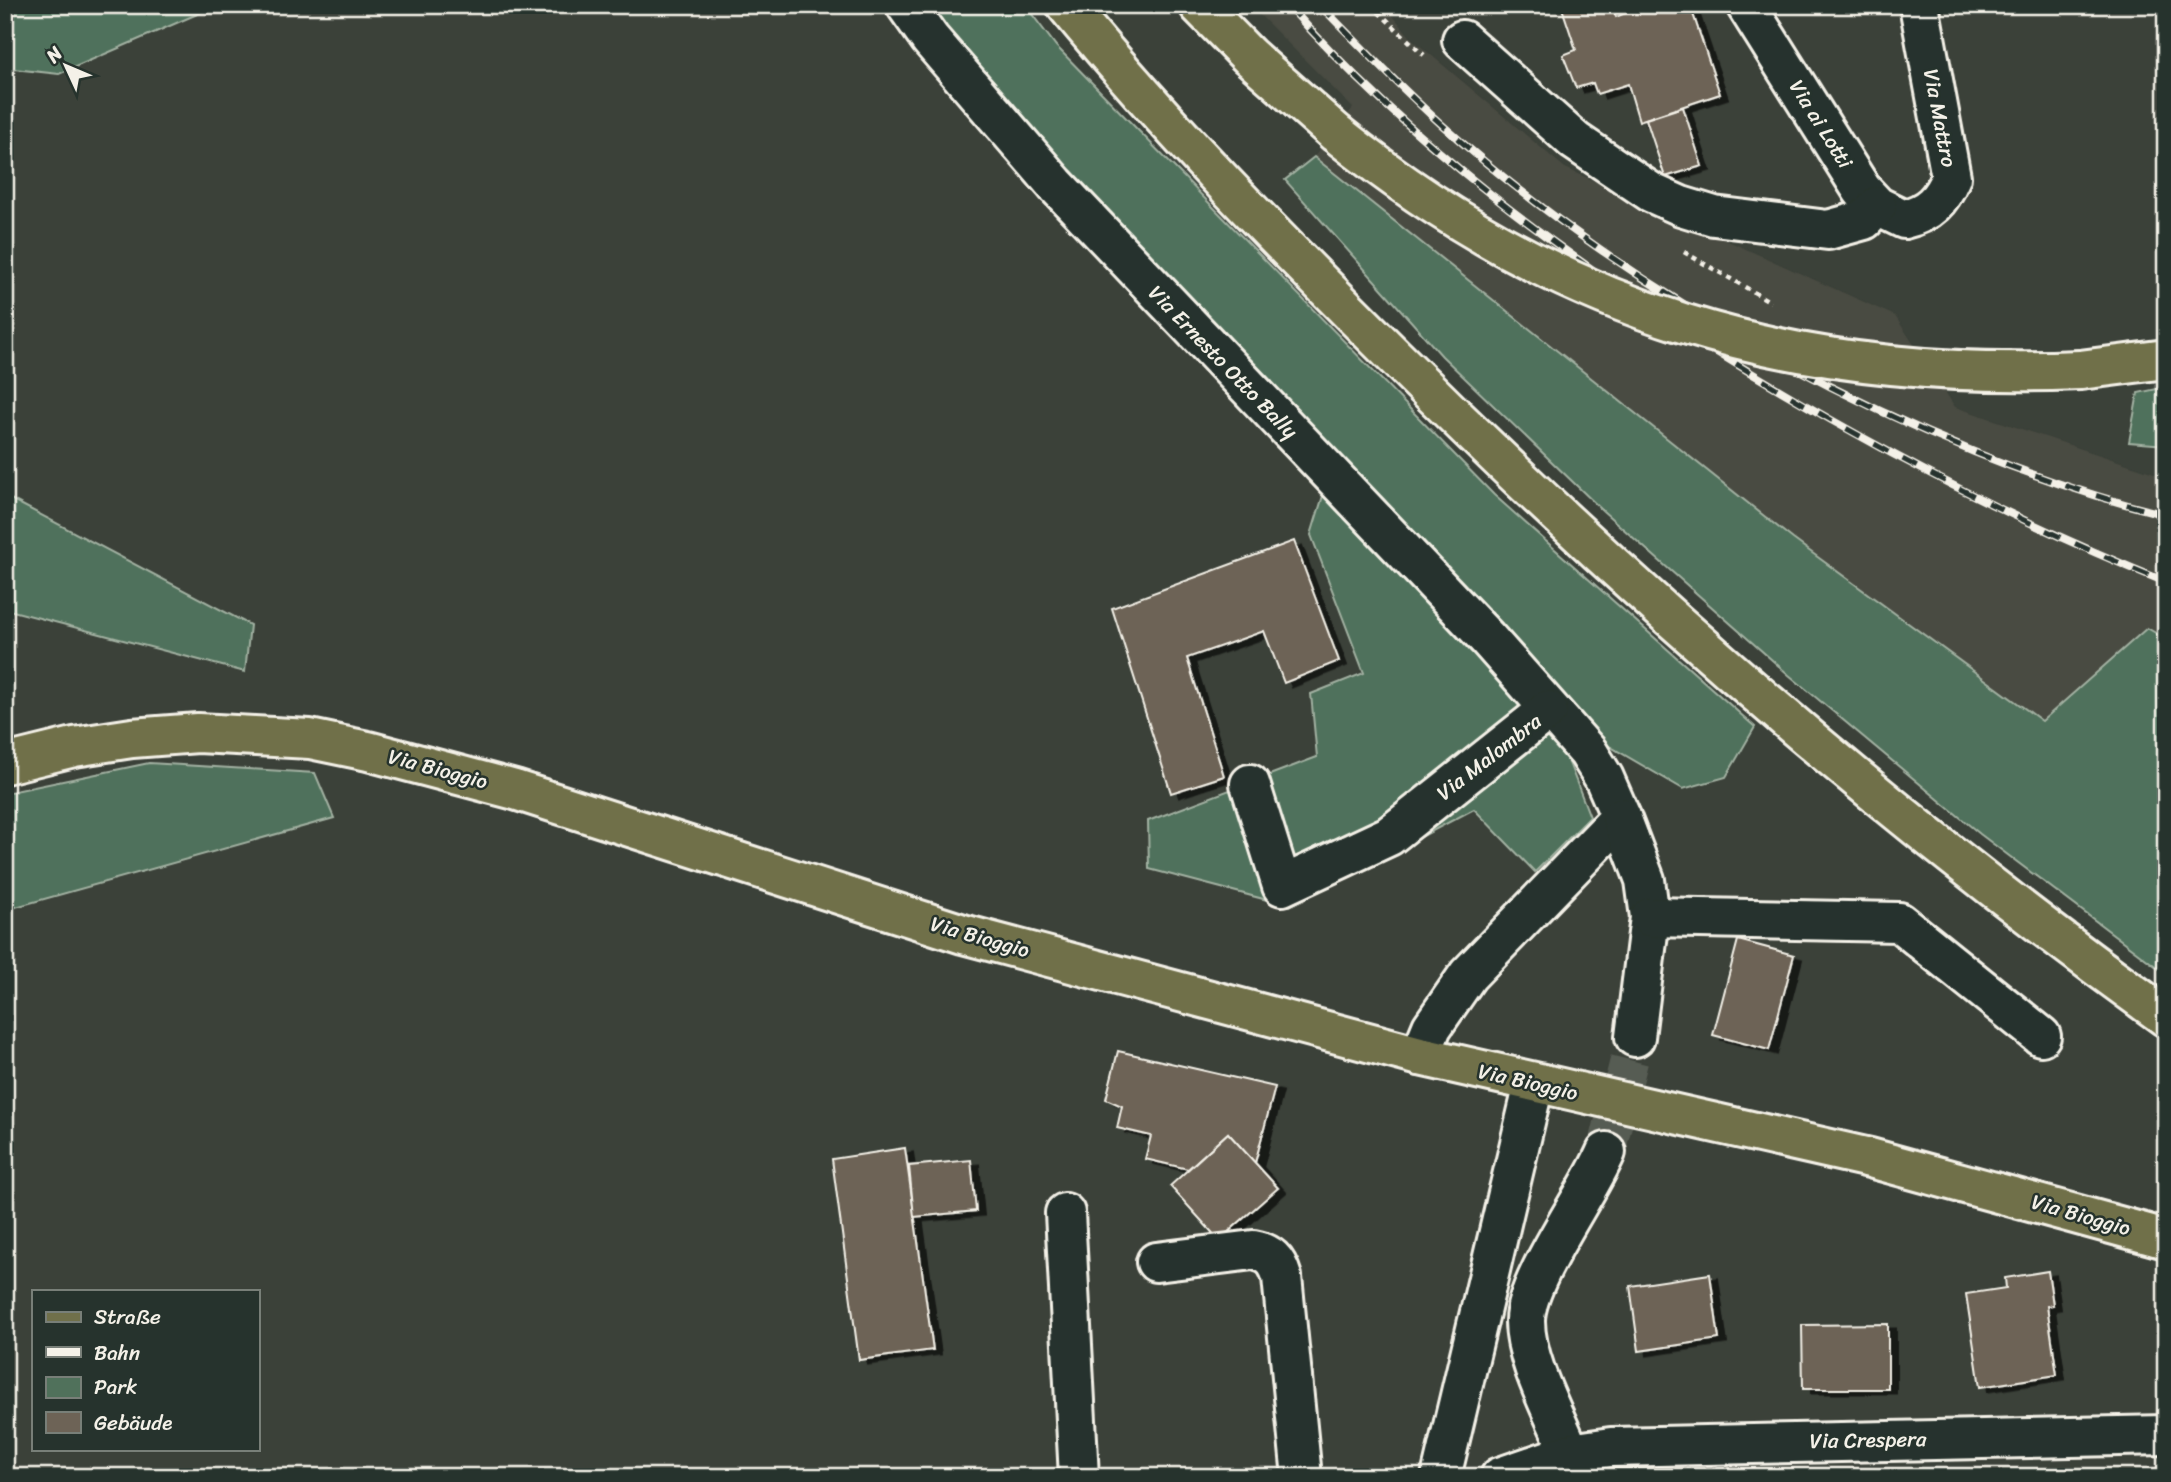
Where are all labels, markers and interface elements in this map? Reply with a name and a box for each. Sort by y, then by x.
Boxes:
north arrow [32,32,102,102]
text: N [37,38,71,71]
street label: Via Mattro [1912,66,1968,171]
street label: Via ai Lotti [1778,72,1864,177]
street label: Via Ernesto Otto Bally [1139,276,1308,449]
street label: Via Malombra [1428,703,1551,811]
street label: Via Bioggio [384,737,492,801]
street label: Via Bioggio [926,905,1034,969]
street label: Via Bioggio [1474,1052,1582,1112]
street label: Via Bioggio [2027,1183,2135,1247]
legend [32,1290,259,1450]
text: Straße [94,1298,161,1336]
text: Bahn [94,1334,140,1372]
text: Park [94,1368,137,1406]
text: Gebäude [94,1404,172,1442]
street label: Via Crespera [1809,1420,1927,1460]

